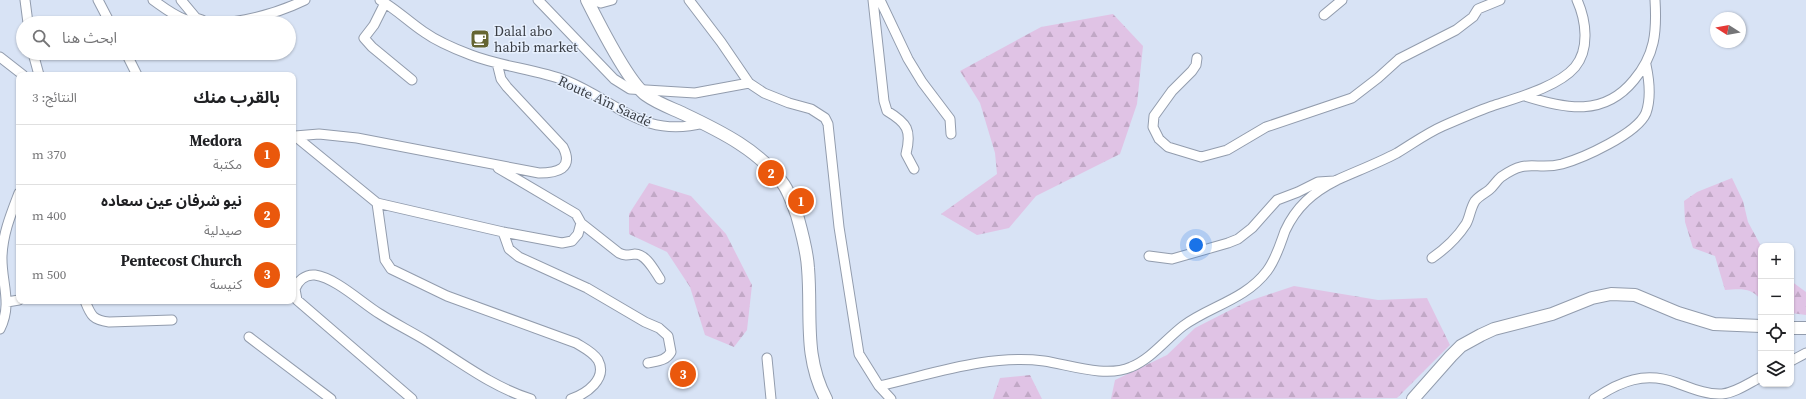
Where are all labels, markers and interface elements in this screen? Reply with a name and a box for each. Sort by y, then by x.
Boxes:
north arrow [1710,12,1746,48]
search box [16,16,296,60]
place label: Dalal abo habib market [494,21,578,57]
icon: search [30,27,52,49]
text: ابحث هنا [62,27,117,48]
cafe icon: Dalal abo habib market [469,28,491,50]
street label: Route Aïn Saadé [555,71,655,131]
text: بالقرب منك [193,85,280,109]
text: النتائج: 3 [32,89,77,106]
text: Medora [189,130,242,151]
text: 370 m [32,146,66,163]
text: 1 [263,146,271,163]
text: مكتبة [213,156,242,173]
pin: 2 [758,158,784,188]
pin: 1 [788,186,814,216]
text: نيو شرفان عين سعاده [101,190,242,211]
text: 400 m [32,207,66,224]
text: 2 [263,207,271,224]
text: صيدلية [204,222,242,239]
your location [1186,235,1206,255]
map controls [1758,243,1794,387]
button: + [1758,243,1794,279]
text: Pentecost Church [121,250,242,271]
text: 500 m [32,266,66,283]
text: 3 [263,266,271,283]
text: كنيسة [210,276,242,293]
button: − [1758,279,1794,315]
button: locate [1758,315,1794,351]
button: layers [1758,351,1794,387]
pin: 3 [670,359,696,389]

